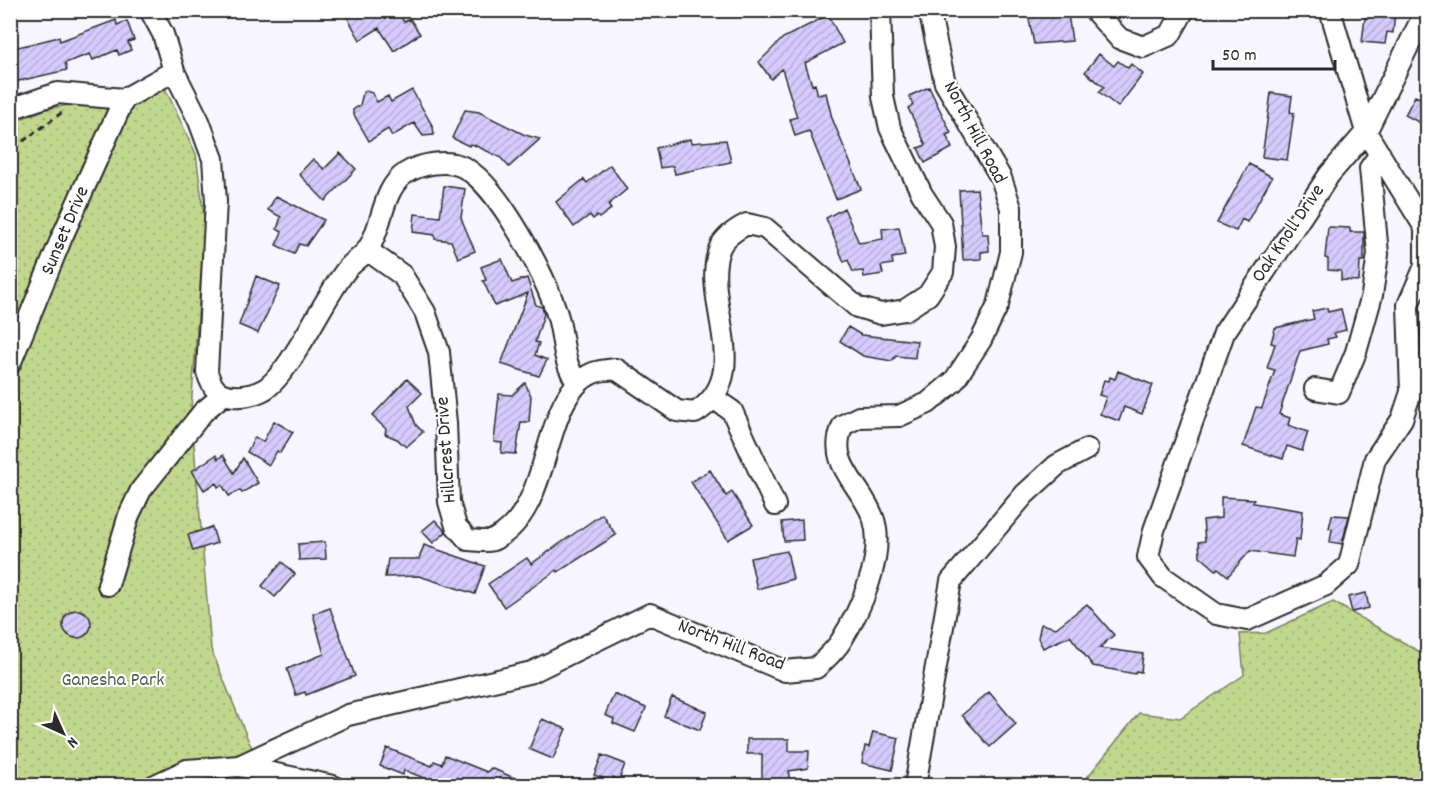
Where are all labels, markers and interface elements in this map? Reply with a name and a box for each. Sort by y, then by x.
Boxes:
scale bar [1213,33,1334,71]
text: 50 m [1222,44,1257,69]
street label: North Hill Road [935,77,1013,189]
street label: Oak Knoll Drive [1246,179,1332,289]
street label: Sunset Drive [35,182,97,280]
street label: Hillcrest Drive [429,396,465,504]
street label: North Hill Road [673,613,789,679]
park label: Ganesha Park [61,667,165,695]
north arrow [33,703,93,763]
text: N [61,731,83,753]

